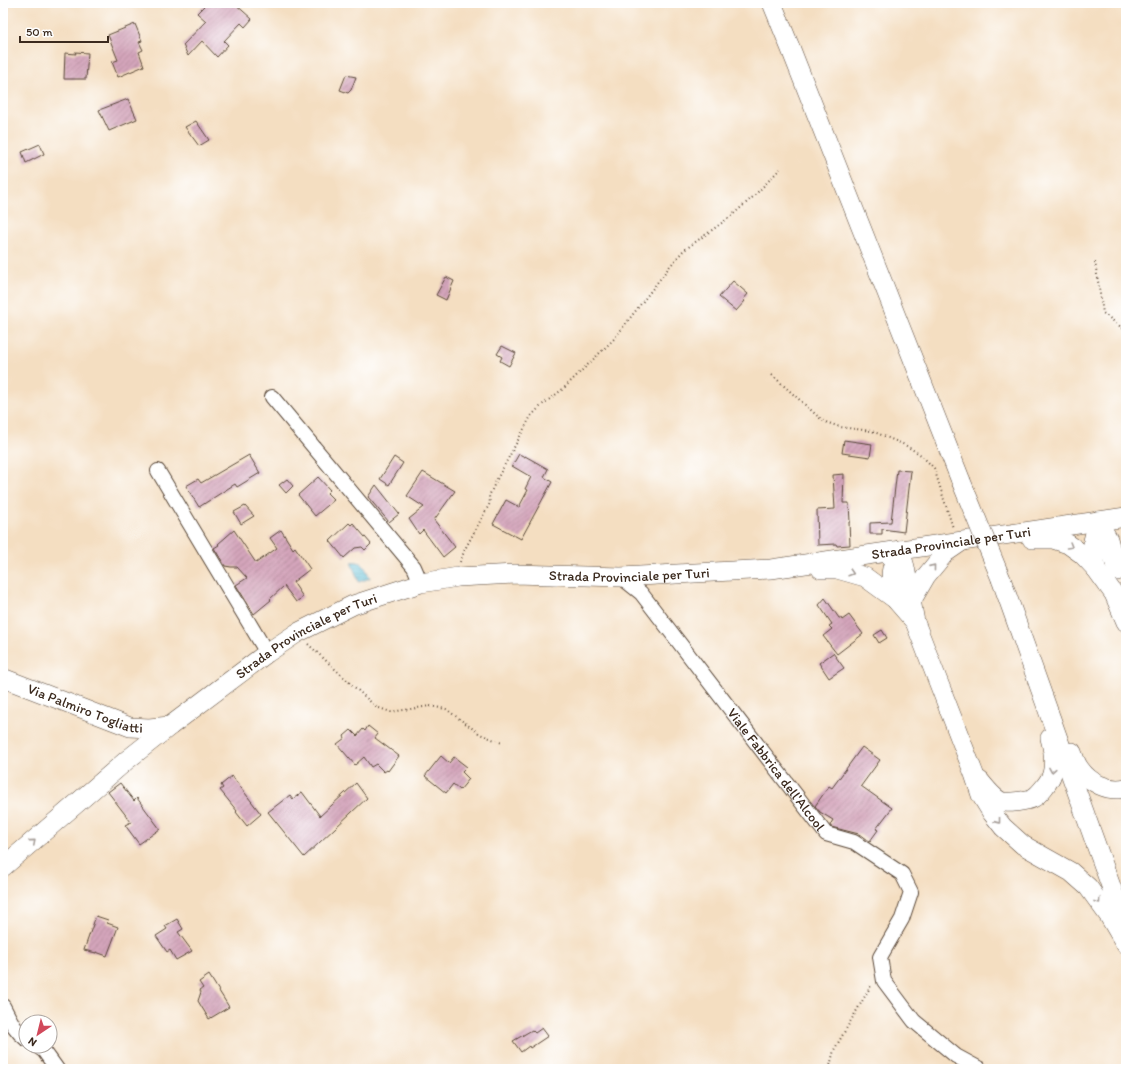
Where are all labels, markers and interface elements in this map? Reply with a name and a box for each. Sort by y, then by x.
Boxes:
scale bar [20,18,108,44]
text: 50 m [26,25,52,39]
street label: Strada Provinciale per Turi [870,523,1032,563]
one-way arrow [1066,542,1073,549]
street label: Strada Provinciale per Turi [549,564,710,586]
one-way arrow [928,565,935,572]
one-way arrow [848,568,855,577]
street label: Strada Provinciale per Turi [232,589,379,682]
street label: Via Palmiro Togliatti [25,680,143,736]
street label: Viale Fabbrica dell'Alcool [724,705,829,834]
one-way arrow [1048,767,1057,774]
one-way arrow [993,816,1000,823]
one-way arrow [28,840,35,847]
one-way arrow [1093,896,1100,903]
north arrow [18,1014,58,1054]
text: N [26,1034,39,1049]

